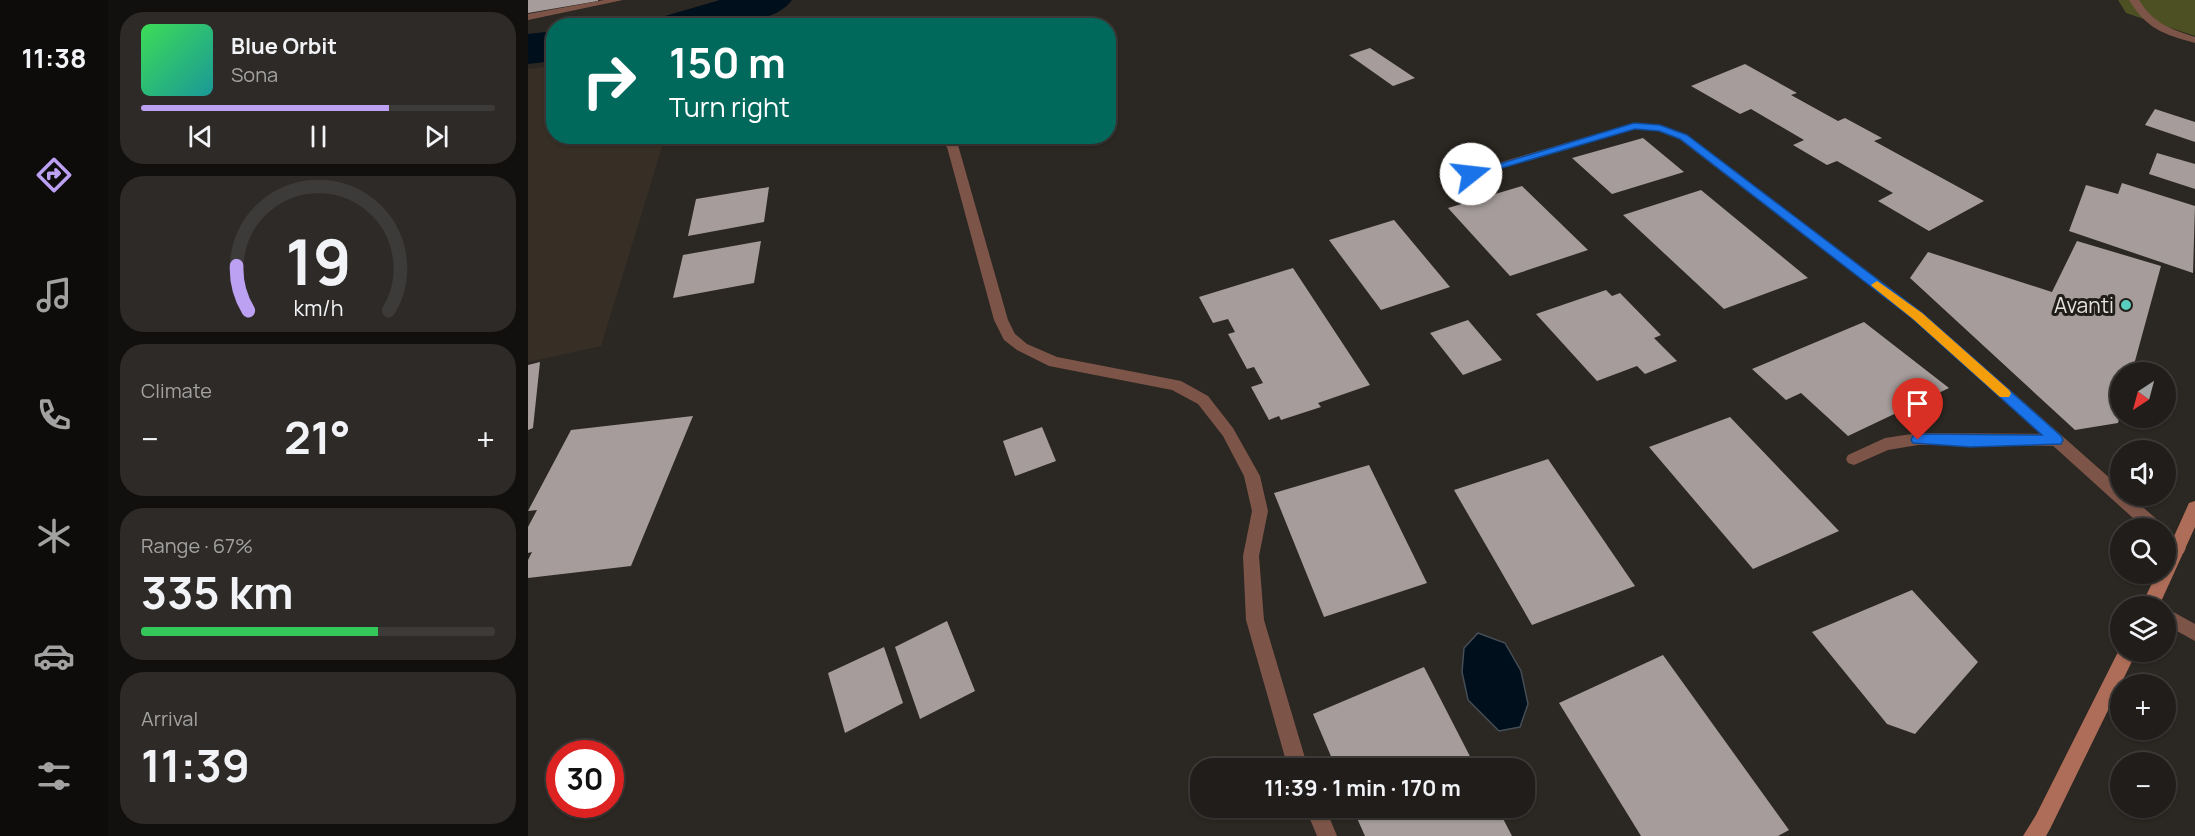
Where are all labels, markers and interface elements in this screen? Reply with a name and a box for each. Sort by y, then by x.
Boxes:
text: Blue Orbit [231,31,337,61]
text: 150 m [669,33,786,91]
text: 11:38 [21,39,87,76]
icon: right [570,42,648,120]
text: Sona [231,61,278,88]
text: Turn right [669,88,790,125]
icon: previous [184,120,217,153]
icon: pause [302,120,335,153]
icon: next [420,120,453,153]
position arrow [1439,142,1503,206]
icon: directions [33,154,75,196]
text: 19 [285,218,351,304]
icon: music [33,274,75,316]
place label: Avanti [2054,291,2114,319]
text: km/h [293,293,343,322]
marker: Avanti [2119,298,2133,312]
north arrow [2110,362,2176,428]
map controls [2110,362,2176,818]
text: Climate [141,377,212,404]
pin [1892,378,1943,440]
icon: arrive [1901,387,1934,420]
icon: phone [33,394,75,436]
text: 21° [284,406,351,468]
text: − [141,416,159,461]
text: + [476,416,495,461]
button: sound [2110,440,2176,506]
icon: climate [33,515,75,557]
button: search [2110,518,2176,584]
text: Range · 67% [141,532,253,559]
text: 335 km [141,561,293,623]
button: layers [2110,596,2176,662]
icon: car [33,635,75,677]
button: + [2110,674,2176,740]
text: Arrival [141,705,198,732]
text: 11:39 [141,734,250,796]
speed limit sign: 30 [546,740,624,818]
button: − [2110,752,2176,818]
icon: filters [33,755,75,797]
text: 11:39 · 1 min · 170 m [1264,773,1461,803]

